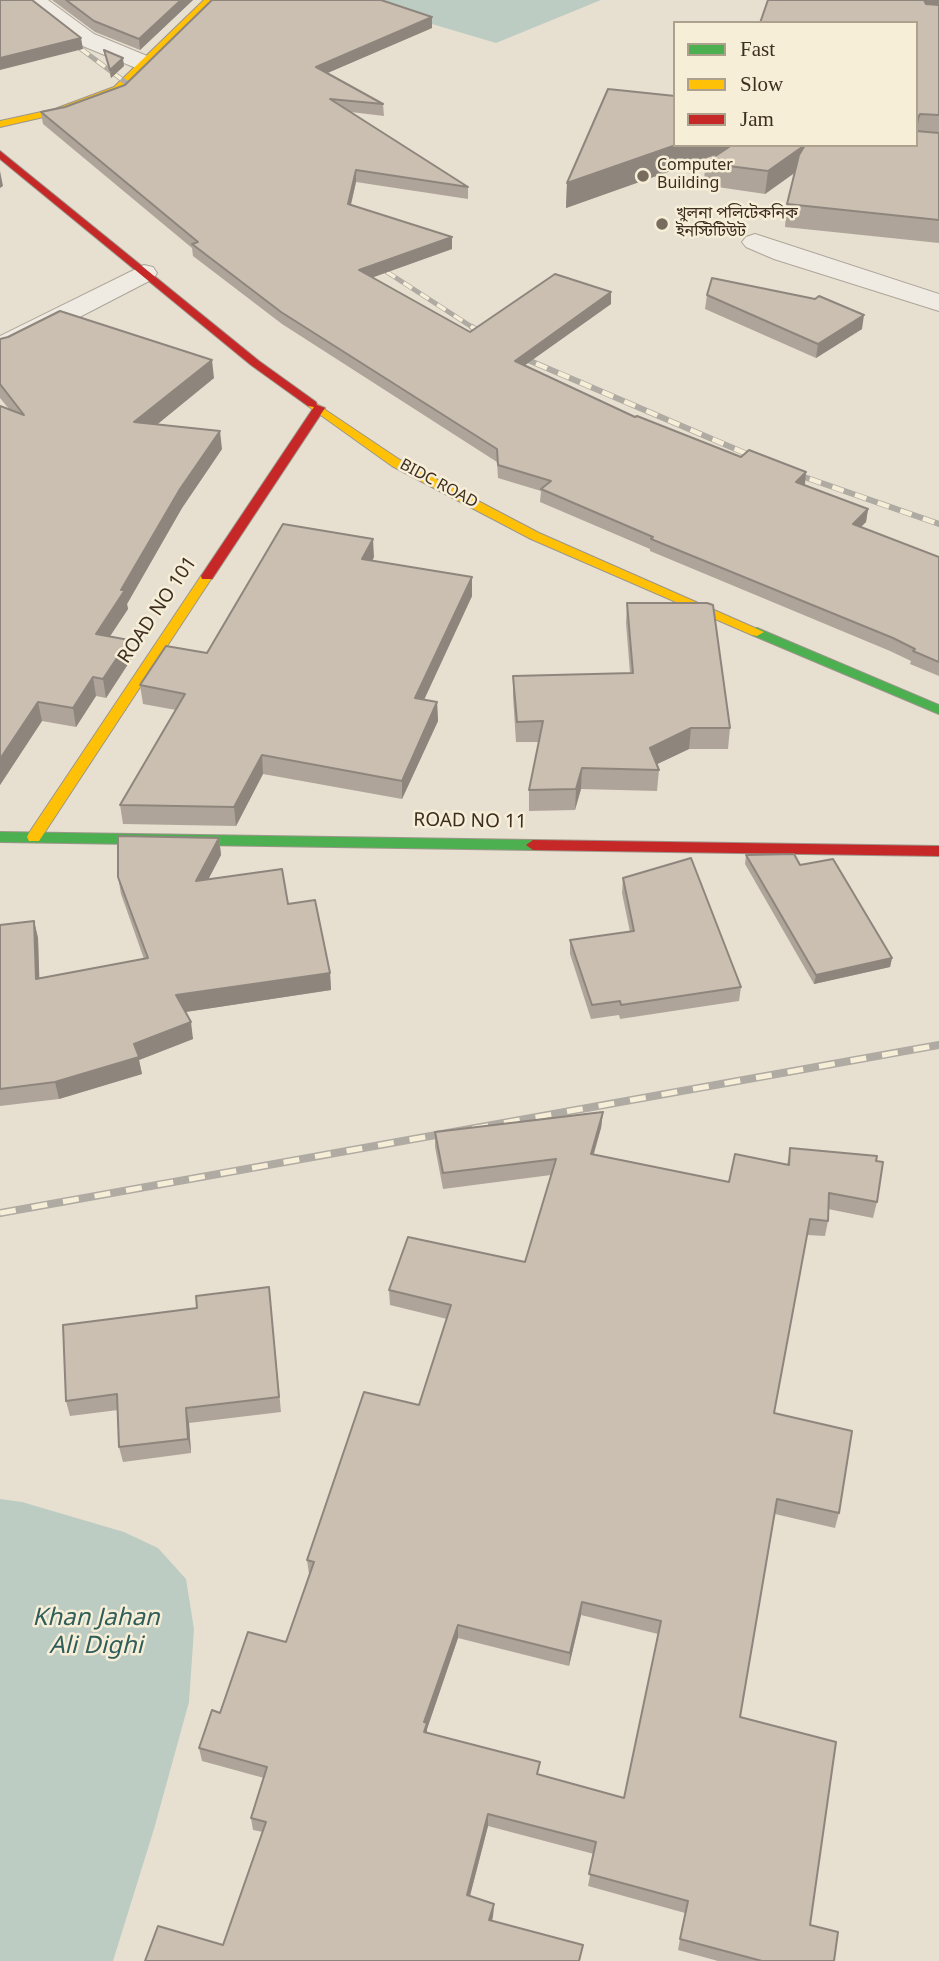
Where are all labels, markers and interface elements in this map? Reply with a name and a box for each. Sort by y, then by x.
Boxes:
legend [673,21,918,147]
text: Fast [740,37,775,61]
text: Slow [740,72,783,96]
text: Jam [740,107,774,131]
place label: Computer Building [657,157,733,195]
marker: Computer Building [635,168,651,184]
place label: খুলনা পলিটেকনিক ইনস্টিটিউট [676,205,798,243]
marker: খুলনা পলিটেকনিক ইনস্টিটিউট [654,216,670,232]
street label: BIDC ROAD [396,456,480,514]
street label: ROAD NO 101 [115,553,203,669]
street label: ROAD NO 11 [413,811,527,835]
water label: Khan Jahan Ali Dighi [32,1606,160,1662]

